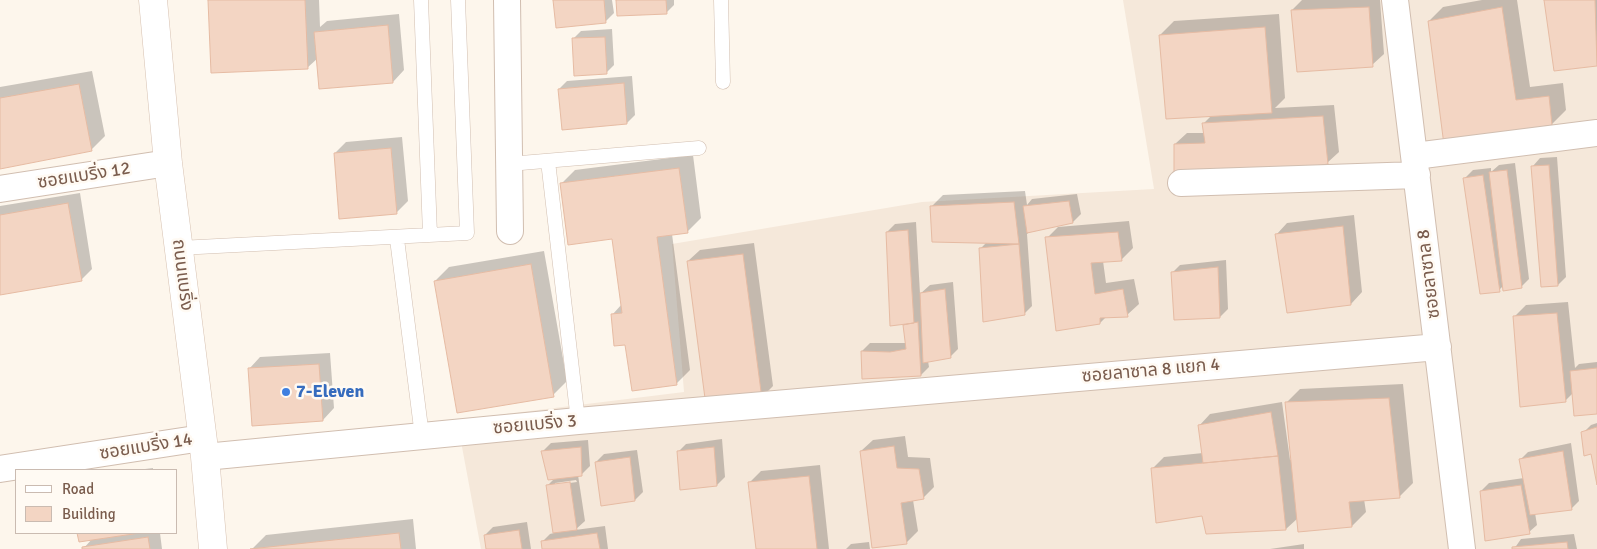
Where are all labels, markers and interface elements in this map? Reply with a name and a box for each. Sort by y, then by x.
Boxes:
street label: ซอยแบริ่ง 12 [36,158,132,194]
street label: ซอยลาซาล 8 [1413,228,1445,320]
street label: ถนนแบริ่ง [167,238,197,312]
street label: ซอยลาซาล 8 แยก 4 [1081,354,1221,388]
place label: 7-Eleven [296,381,364,403]
marker: 7-Eleven [280,386,292,398]
street label: ซอยแบริ่ง 3 [492,411,578,439]
street label: ซอยแบริ่ง 14 [98,429,194,465]
legend [15,469,178,534]
text: Road [62,480,94,498]
text: Building [62,505,116,523]

